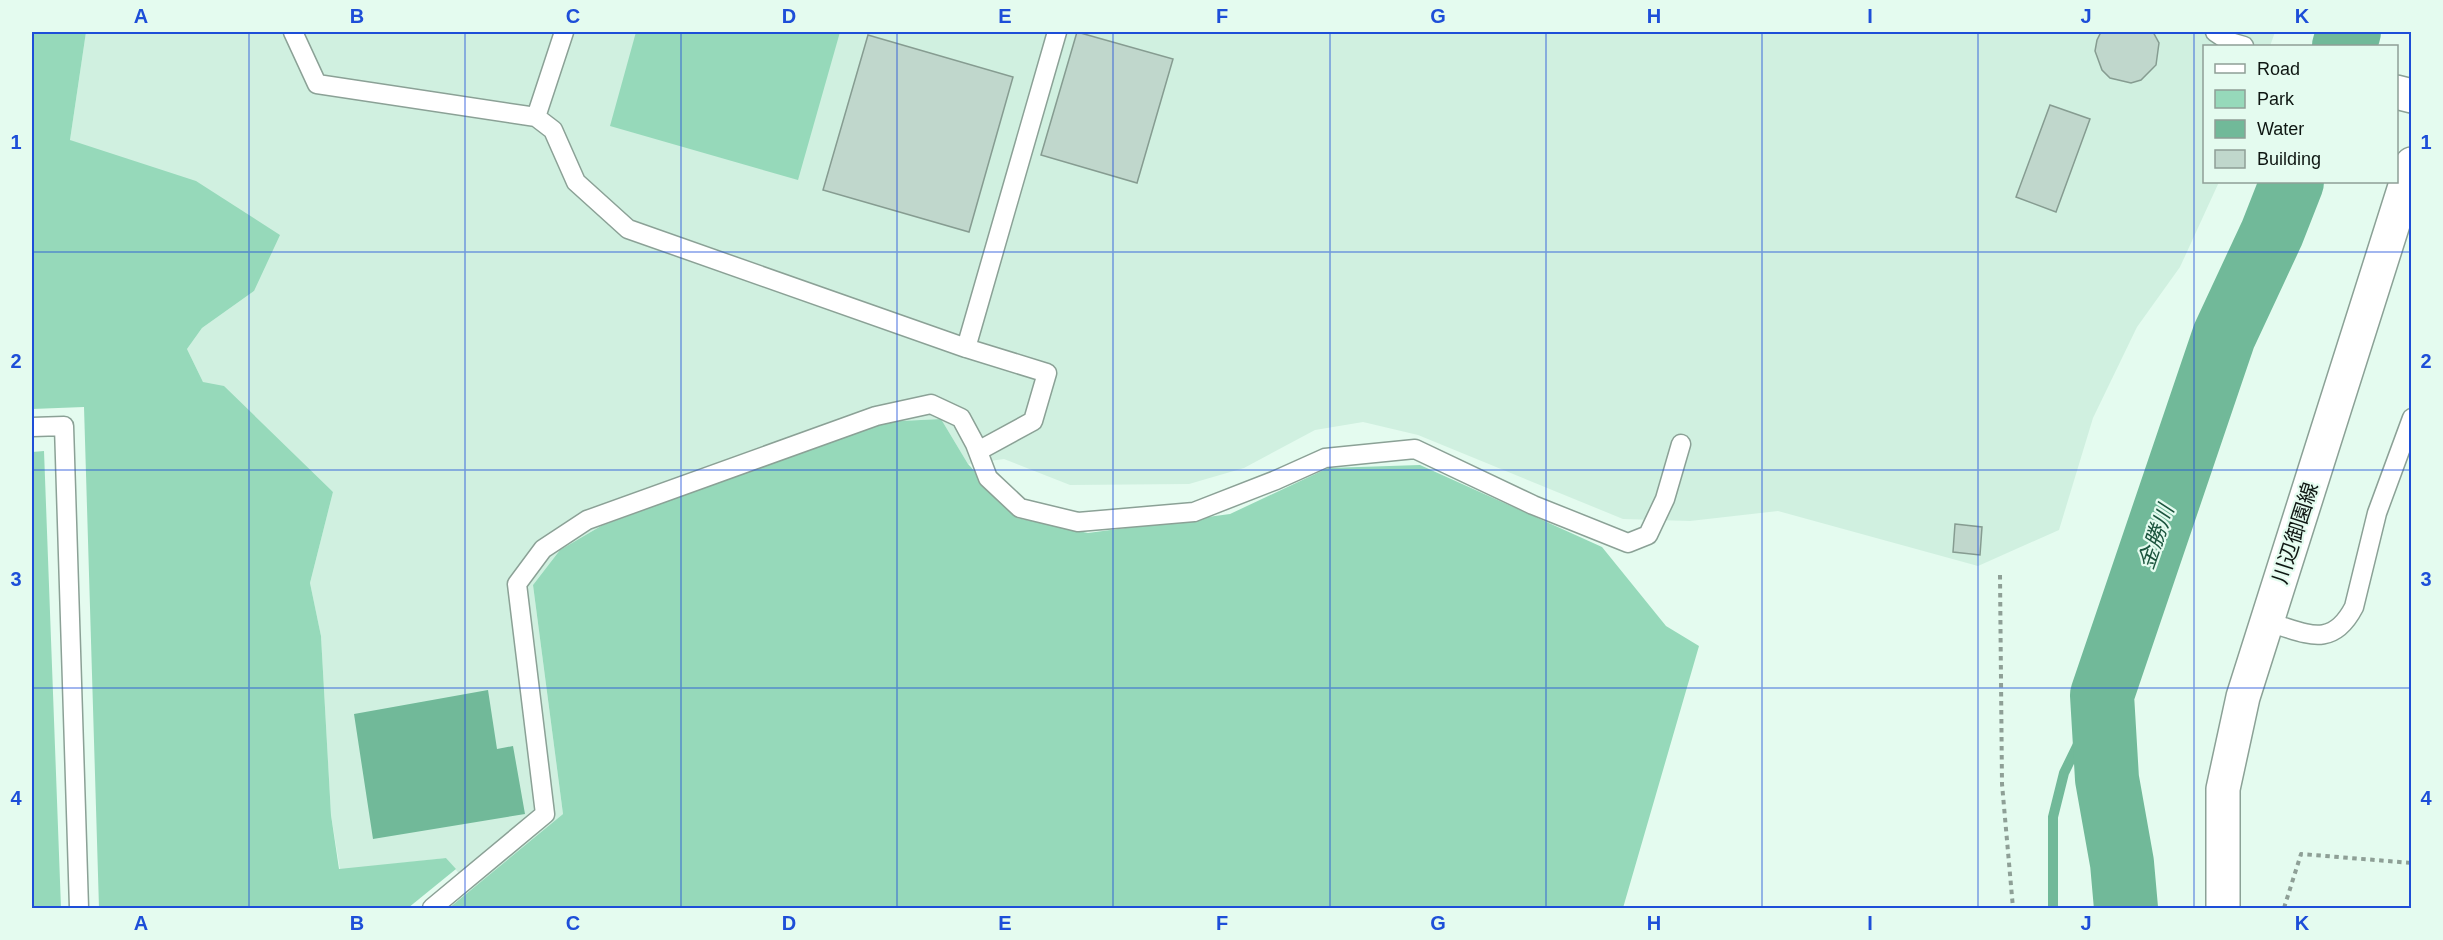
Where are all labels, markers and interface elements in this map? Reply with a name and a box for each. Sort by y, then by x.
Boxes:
text: A [134,5,148,27]
text: B [350,5,364,27]
text: C [566,5,580,27]
text: D [782,5,796,27]
text: E [998,5,1012,27]
text: F [1216,5,1228,27]
text: G [1430,5,1446,27]
text: H [1647,5,1661,27]
text: I [1867,5,1873,27]
text: J [2080,5,2092,27]
text: K [2295,5,2310,27]
legend [2203,45,2398,183]
text: Road [2257,59,2300,79]
text: Park [2257,89,2295,109]
text: Water [2257,119,2304,139]
text: 1 [10,131,22,153]
text: 1 [2420,131,2432,153]
text: Building [2257,149,2321,169]
text: 2 [10,350,22,372]
text: 2 [2420,350,2432,372]
street label: 川辺御園線 [2268,480,2322,586]
water label: 金勝川 [2133,500,2179,572]
text: 3 [10,568,22,590]
text: 3 [2420,568,2432,590]
text: 4 [10,787,22,809]
text: 4 [2420,787,2432,809]
text: A [134,912,148,934]
text: B [350,912,364,934]
text: C [566,912,580,934]
text: D [782,912,796,934]
text: E [998,912,1012,934]
text: F [1216,912,1228,934]
text: G [1430,912,1446,934]
text: H [1647,912,1661,934]
text: I [1867,912,1873,934]
text: J [2080,912,2092,934]
text: K [2295,912,2310,934]

